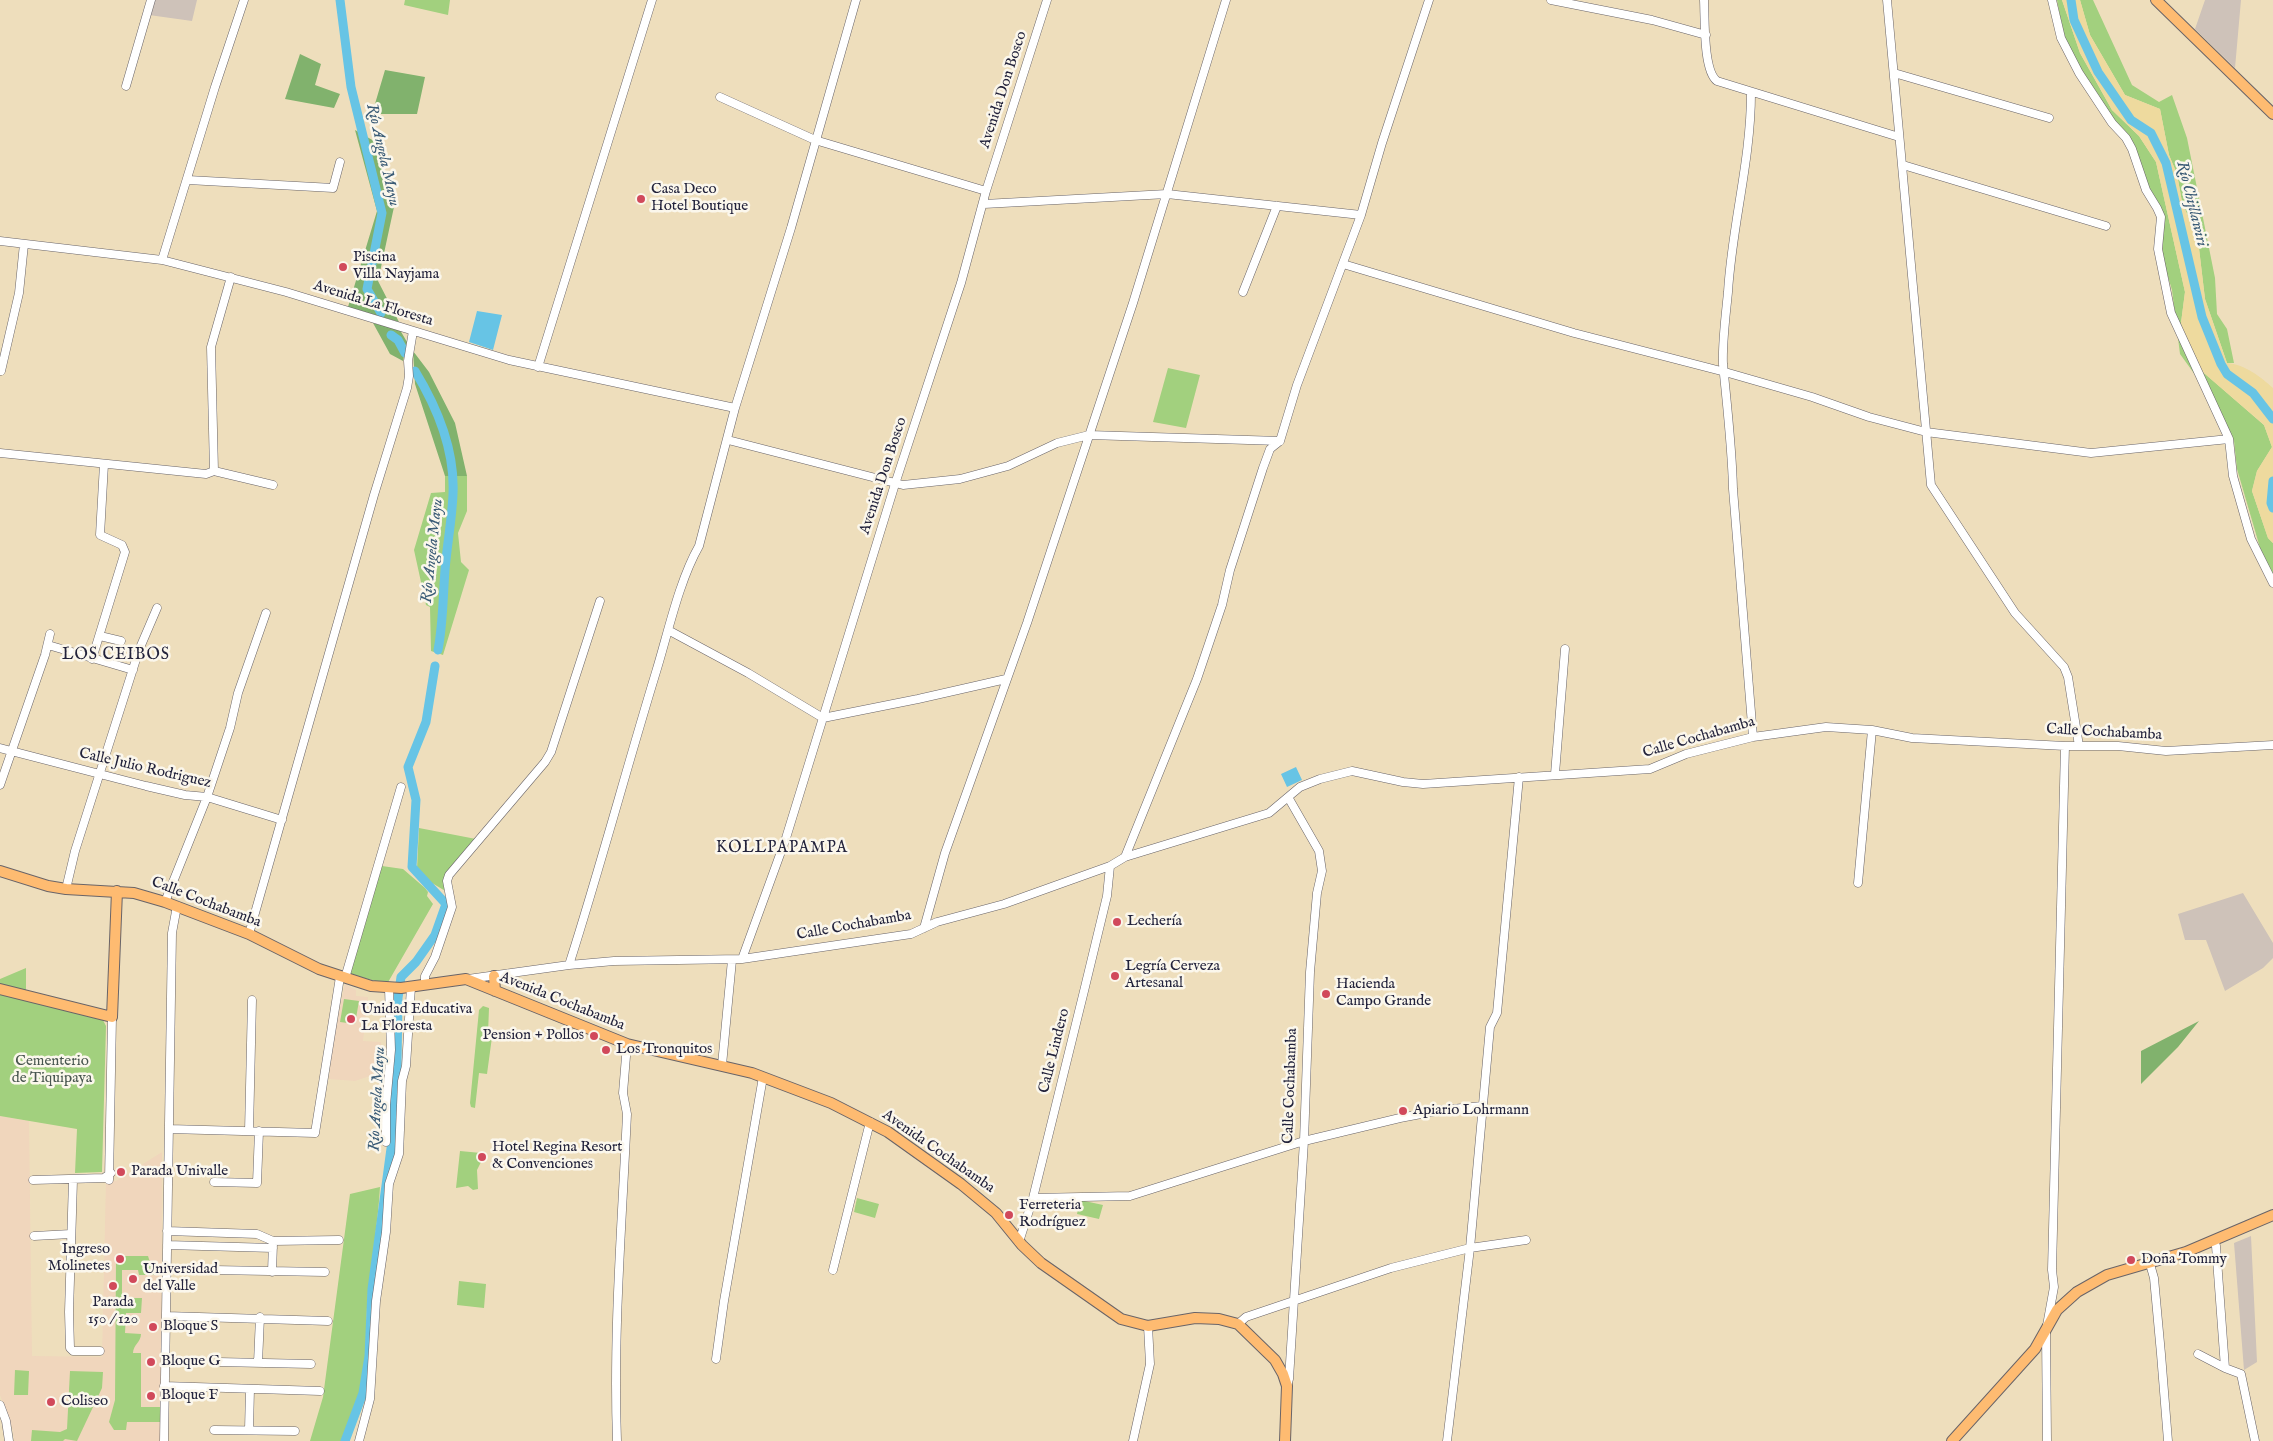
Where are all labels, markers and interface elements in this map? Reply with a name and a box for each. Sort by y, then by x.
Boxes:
street label: Avenida Don Bosco [977,29,1031,151]
water label: Río Angela Mayu [361,102,403,208]
water label: Río Chijllawiri [2171,159,2211,249]
place label: Casa Deco Hotel Boutique [651,181,748,216]
marker: Casa Deco Hotel Boutique [635,193,647,205]
place label: Piscina Villa Nayjama [353,249,439,284]
marker: Piscina Villa Nayjama [337,261,349,273]
street label: Avenida La Floresta [311,277,435,331]
street label: Avenida Don Bosco [857,415,911,537]
water label: Río Angela Mayu [418,498,448,604]
district label: LOS CEIBOS [61,646,171,666]
street label: Calle Cochabamba [1641,713,1757,763]
street label: Calle Cochabamba [2046,721,2162,745]
street label: Calle Julio Rodriguez [77,745,213,793]
district label: KOLLPAPAMPA [715,839,849,859]
street label: Calle Cochabamba [149,874,263,932]
street label: Calle Cochabamba [795,907,913,945]
place label: Lechería [1127,913,1182,931]
marker: Lechería [1111,916,1123,928]
place label: Legría Cerveza Artesanal [1125,958,1220,993]
street label: Avenida Cochabamba [497,969,627,1035]
marker: Legría Cerveza Artesanal [1109,970,1121,982]
place label: Hacienda Campo Grande [1336,976,1431,1011]
marker: Hacienda Campo Grande [1320,988,1332,1000]
place label: Unidad Educativa La Floresta [361,1001,472,1036]
street label: Calle Lindero [1036,1007,1074,1095]
marker: Unidad Educativa La Floresta [345,1013,357,1025]
place label: Pension + Pollos [483,1027,584,1045]
street label: Calle Cochabamba [1280,1028,1302,1144]
marker: Pension + Pollos [588,1030,600,1042]
place label: Los Tronquitos [616,1041,712,1059]
marker: Los Tronquitos [600,1044,612,1056]
water label: Río Angela Mayu [366,1046,390,1152]
park label: Cementerio de Tiquipaya [12,1053,92,1088]
place label: Apiario Lohrmann [1413,1102,1529,1120]
marker: Apiario Lohrmann [1397,1105,1409,1117]
street label: Avenida Cochabamba [878,1106,998,1198]
place label: Hotel Regina Resort & Convenciones [492,1139,622,1174]
marker: Hotel Regina Resort & Convenciones [476,1151,488,1163]
place label: Parada Univalle [131,1163,228,1181]
marker: Parada Univalle [115,1166,127,1178]
place label: Ferreteria Rodríguez [1019,1197,1086,1232]
marker: Ferreteria Rodríguez [1003,1209,1015,1221]
place label: Ingreso Molinetes [48,1241,110,1276]
place label: Doña Tommy [2141,1251,2227,1269]
marker: Ingreso Molinetes [114,1253,126,1265]
marker: Doña Tommy [2125,1254,2137,1266]
place label: Universidad del Valle [143,1261,218,1296]
marker: Universidad del Valle [127,1273,139,1285]
marker: Parada 150 / 120 [107,1280,119,1292]
place label: Parada 150 / 120 [88,1294,138,1329]
place label: Bloque S [163,1318,218,1336]
marker: Bloque S [147,1321,159,1333]
place label: Bloque G [161,1353,220,1371]
marker: Bloque G [145,1356,157,1368]
place label: Bloque F [161,1387,218,1405]
marker: Bloque F [145,1390,157,1402]
place label: Coliseo [61,1393,108,1411]
marker: Coliseo [45,1396,57,1408]

